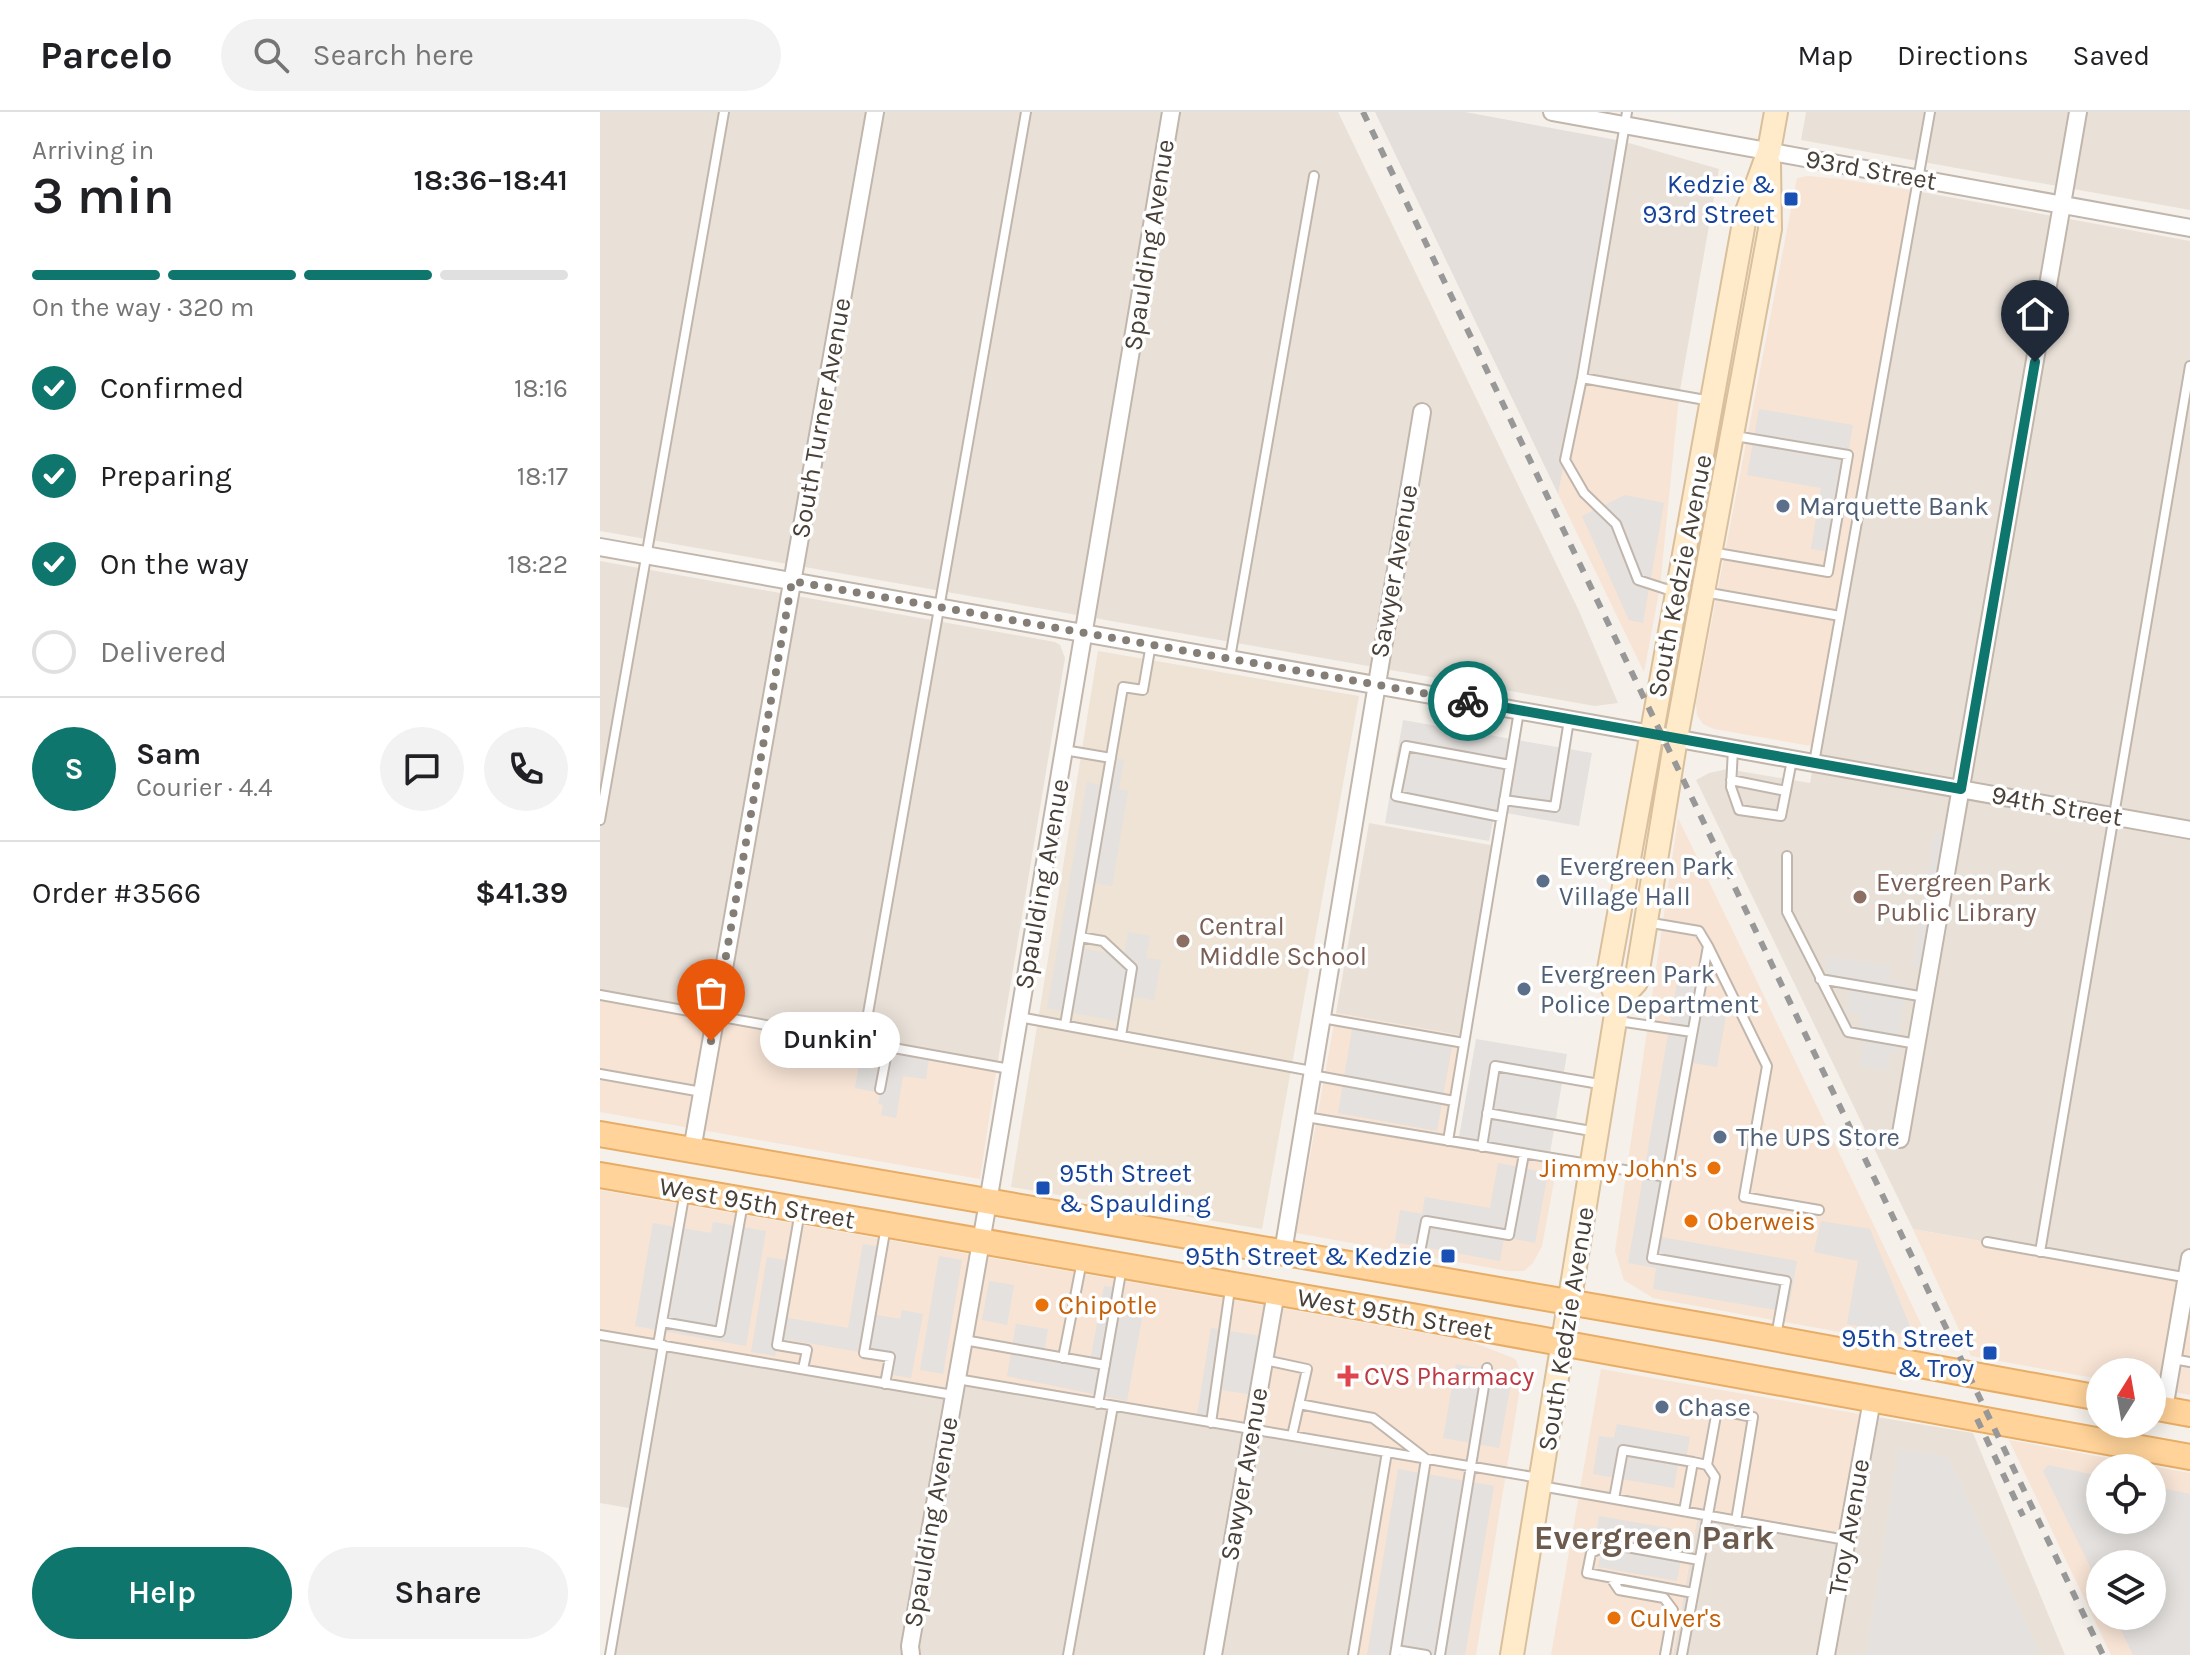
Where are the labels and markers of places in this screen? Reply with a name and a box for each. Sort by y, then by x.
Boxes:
place label: Kedzie & 93rd Street [1642,169,1775,230]
marker: Kedzie & 93rd Street [1782,190,1800,208]
pin [2001,280,2069,362]
place label: Marquette Bank [1799,491,1989,522]
marker: Marquette Bank [1774,497,1792,515]
place label: Evergreen Park Village Hall [1559,851,1734,912]
place label: Evergreen Park Public Library [1876,867,2051,928]
marker: Evergreen Park Village Hall [1534,872,1552,890]
marker: Evergreen Park Public Library [1851,888,1869,906]
place label: Central Middle School [1199,911,1367,972]
marker: Central Middle School [1174,932,1192,950]
pin [677,959,745,1041]
place label: Evergreen Park Police Department [1540,959,1759,1020]
marker: Evergreen Park Police Department [1515,980,1533,998]
callout: Dunkin' [759,1013,899,1069]
place label: The UPS Store [1736,1122,1900,1153]
marker: The UPS Store [1711,1128,1729,1146]
place label: Jimmy John's [1540,1153,1698,1184]
place label: 95th Street & Spaulding [1059,1158,1211,1219]
marker: Jimmy John's [1705,1159,1723,1177]
marker: 95th Street & Spaulding [1034,1179,1052,1197]
place label: Oberweis [1707,1206,1816,1237]
marker: Oberweis [1682,1212,1700,1230]
place label: 95th Street & Kedzie [1185,1241,1432,1272]
marker: 95th Street & Kedzie [1439,1247,1457,1265]
place label: Chipotle [1058,1290,1157,1321]
marker: Chipotle [1033,1296,1051,1314]
place label: 95th Street & Troy [1841,1323,1974,1384]
marker: 95th Street & Troy [1981,1344,1999,1362]
place label: CVS Pharmacy [1364,1361,1534,1392]
marker: CVS Pharmacy [1339,1367,1357,1385]
place label: Chase [1678,1392,1751,1423]
marker: Chase [1653,1398,1671,1416]
place label: Culver's [1630,1603,1722,1634]
marker: Culver's [1605,1609,1623,1627]

